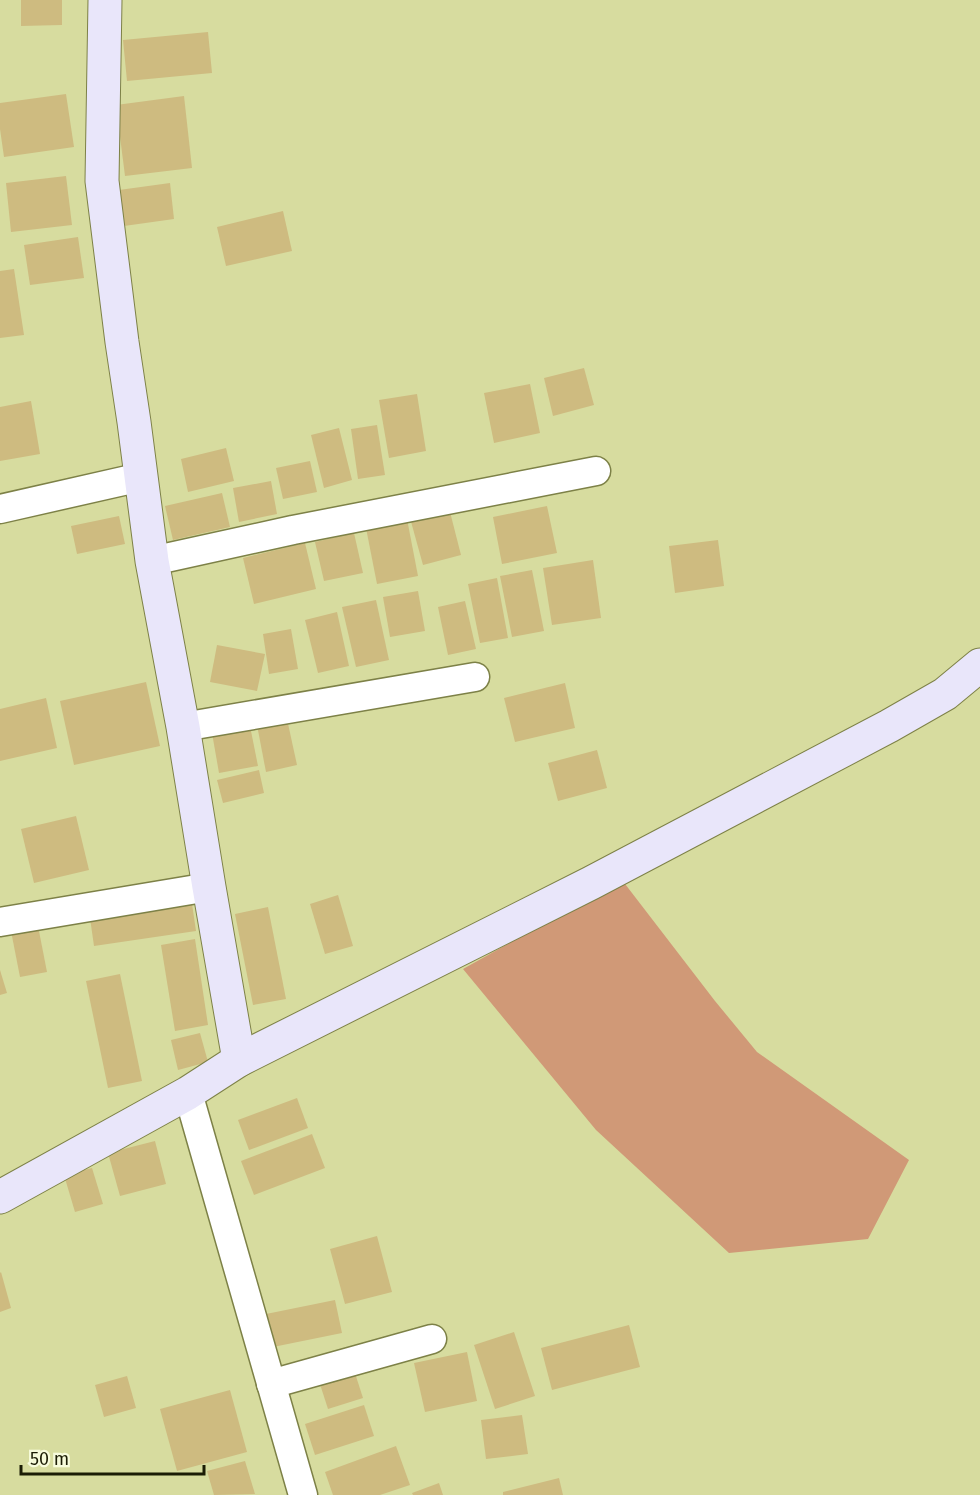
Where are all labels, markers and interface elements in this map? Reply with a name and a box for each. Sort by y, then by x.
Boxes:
scale bar [21,1438,204,1476]
text: 50 m [30,1448,69,1470]

